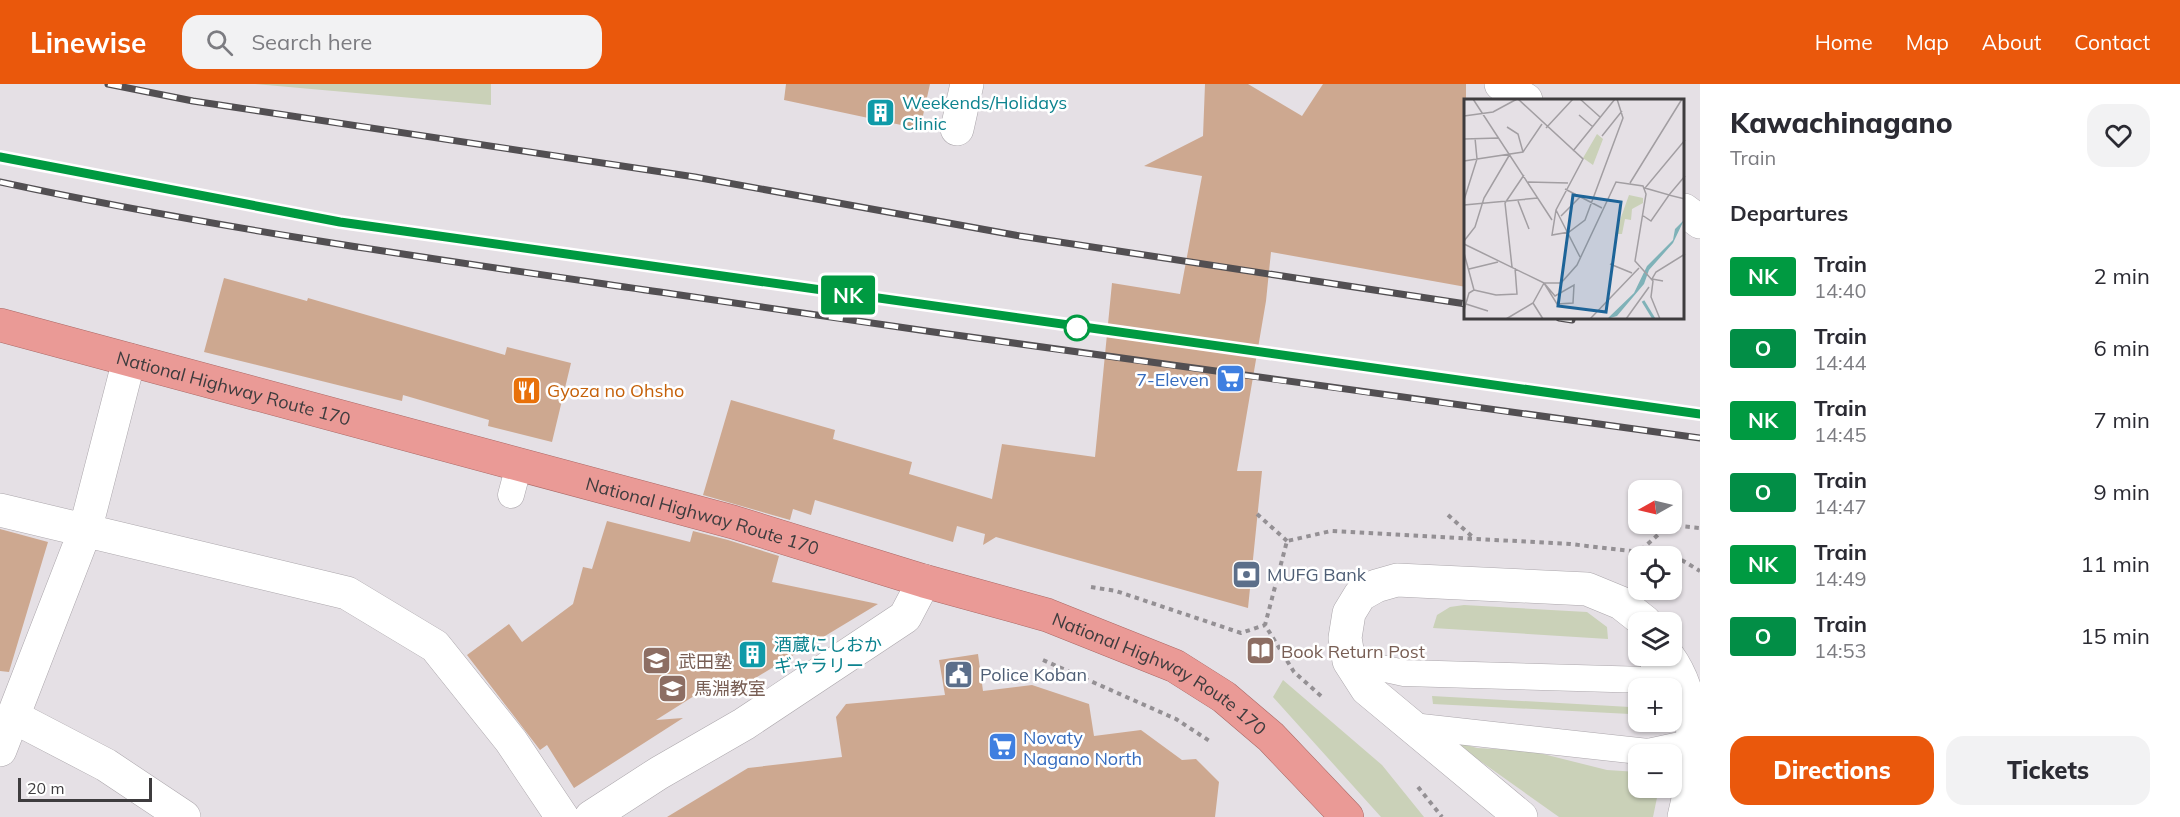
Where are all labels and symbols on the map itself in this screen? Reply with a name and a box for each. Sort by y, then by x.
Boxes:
place label: Weekends/Holidays Clinic [902,91,1067,135]
building icon: Weekends/Holidays Clinic [865,96,897,128]
inset map [1464,99,1685,320]
line badge: NK [821,276,875,314]
unlabelled marker [1064,315,1090,341]
street label: National Highway Route 170 [114,345,353,430]
supermarket icon: 7-Eleven [1214,363,1246,395]
place label: 7-Eleven [1136,368,1209,391]
restaurant icon: Gyoza no Ohsho [510,374,542,406]
place label: Gyoza no Ohsho [547,379,684,402]
street label: National Highway Route 170 [583,472,822,559]
north arrow [1628,480,1682,534]
bank icon: MUFG Bank [1230,558,1262,590]
place label: MUFG Bank [1267,563,1367,586]
street label: National Highway Route 170 [1049,607,1271,740]
place label: 酒蔵にしおか ギャラリー [774,633,882,677]
library icon: Book Return Post [1244,635,1276,667]
building icon: 酒蔵にしおか ギャラリー [737,638,769,670]
place label: Book Return Post [1281,640,1425,663]
school or university icon: 武田塾 [641,645,673,677]
place label: 武田塾 [678,650,732,673]
public building icon: Police Koban [943,658,975,690]
place label: Police Koban [980,663,1087,686]
school or university icon: 馬淵教室 [657,672,689,704]
place label: 馬淵教室 [694,677,766,700]
place label: Novaty Nagano North [1023,726,1142,770]
supermarket icon: Novaty Nagano North [986,731,1018,763]
scale bar [18,775,152,802]

